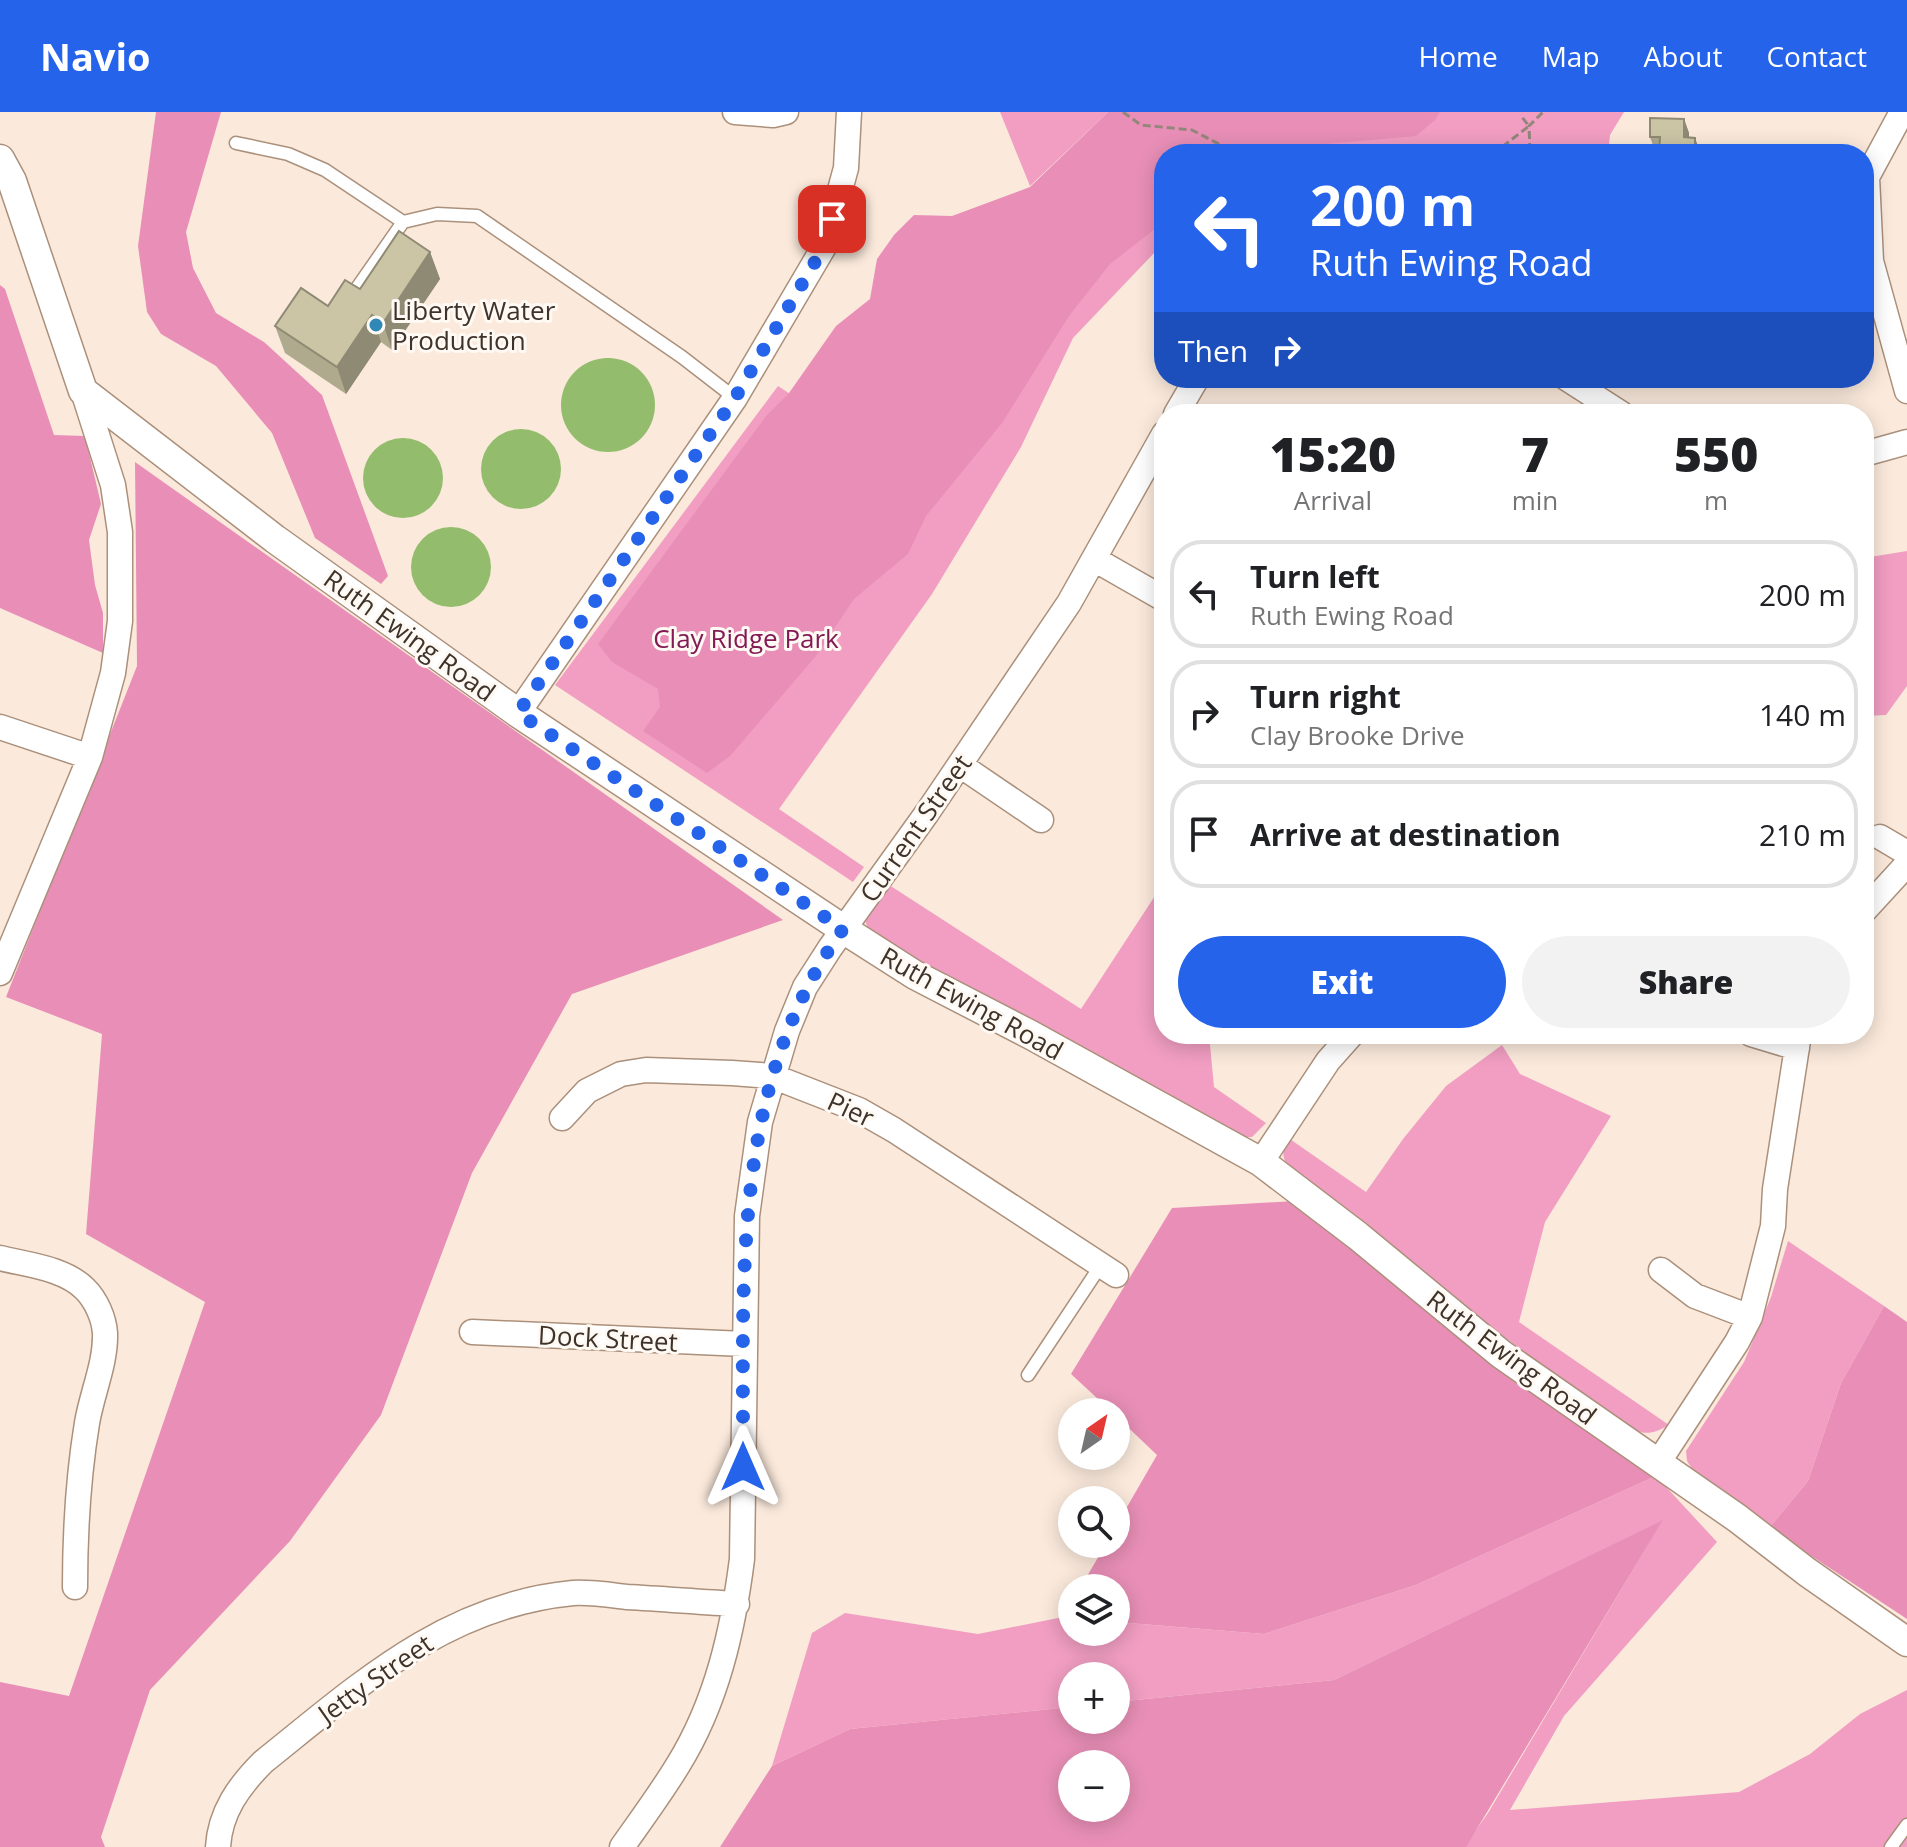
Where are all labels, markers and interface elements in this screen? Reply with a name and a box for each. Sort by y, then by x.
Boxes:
text: Navio [40,30,151,82]
text: Home [1419,37,1498,75]
text: Map [1542,37,1600,75]
text: About [1644,37,1722,75]
text: Contact [1766,37,1867,75]
text: 200 m [1310,166,1476,242]
icon: left [1178,176,1282,280]
pin [798,185,866,253]
icon: arrive [810,197,854,241]
text: Ruth Ewing Road [1310,238,1592,287]
place label: Liberty Water Production [392,292,556,358]
marker: Liberty Water Production [367,316,385,334]
icon: right [1264,328,1308,372]
text: Then [1178,330,1248,371]
text: 15:20 [1270,421,1396,486]
text: 7 [1521,421,1549,486]
text: 550 [1674,421,1758,486]
text: Arrival [1294,482,1372,518]
text: min [1512,482,1558,518]
text: m [1704,482,1728,518]
text: Turn left [1250,556,1380,597]
street label: Ruth Ewing Road [317,560,503,710]
icon: left [1182,572,1226,616]
text: 200 m [1759,574,1846,615]
text: Ruth Ewing Road [1250,597,1454,633]
park label: Clay Ridge Park [653,620,839,656]
text: Turn right [1250,676,1401,717]
icon: right [1182,692,1226,736]
text: 140 m [1759,694,1846,735]
text: Clay Brooke Drive [1250,717,1465,753]
street label: Current Street [851,747,979,909]
icon: arrive [1182,812,1226,856]
text: Arrive at destination [1250,814,1561,855]
text: 210 m [1759,814,1846,855]
button: Exit [1178,936,1506,1028]
button: Share [1522,936,1850,1028]
street label: Ruth Ewing Road [874,938,1070,1068]
street label: Pier [822,1083,880,1135]
street label: Ruth Ewing Road [1420,1281,1604,1433]
street label: Dock Street [537,1316,679,1360]
north arrow [1058,1398,1130,1470]
map controls [1058,1398,1130,1822]
position arrow [701,1425,785,1509]
button: search [1058,1486,1130,1558]
button: layers [1058,1574,1130,1646]
street label: Jetty Street [308,1625,440,1732]
button: + [1058,1662,1130,1734]
button: − [1058,1750,1130,1822]

